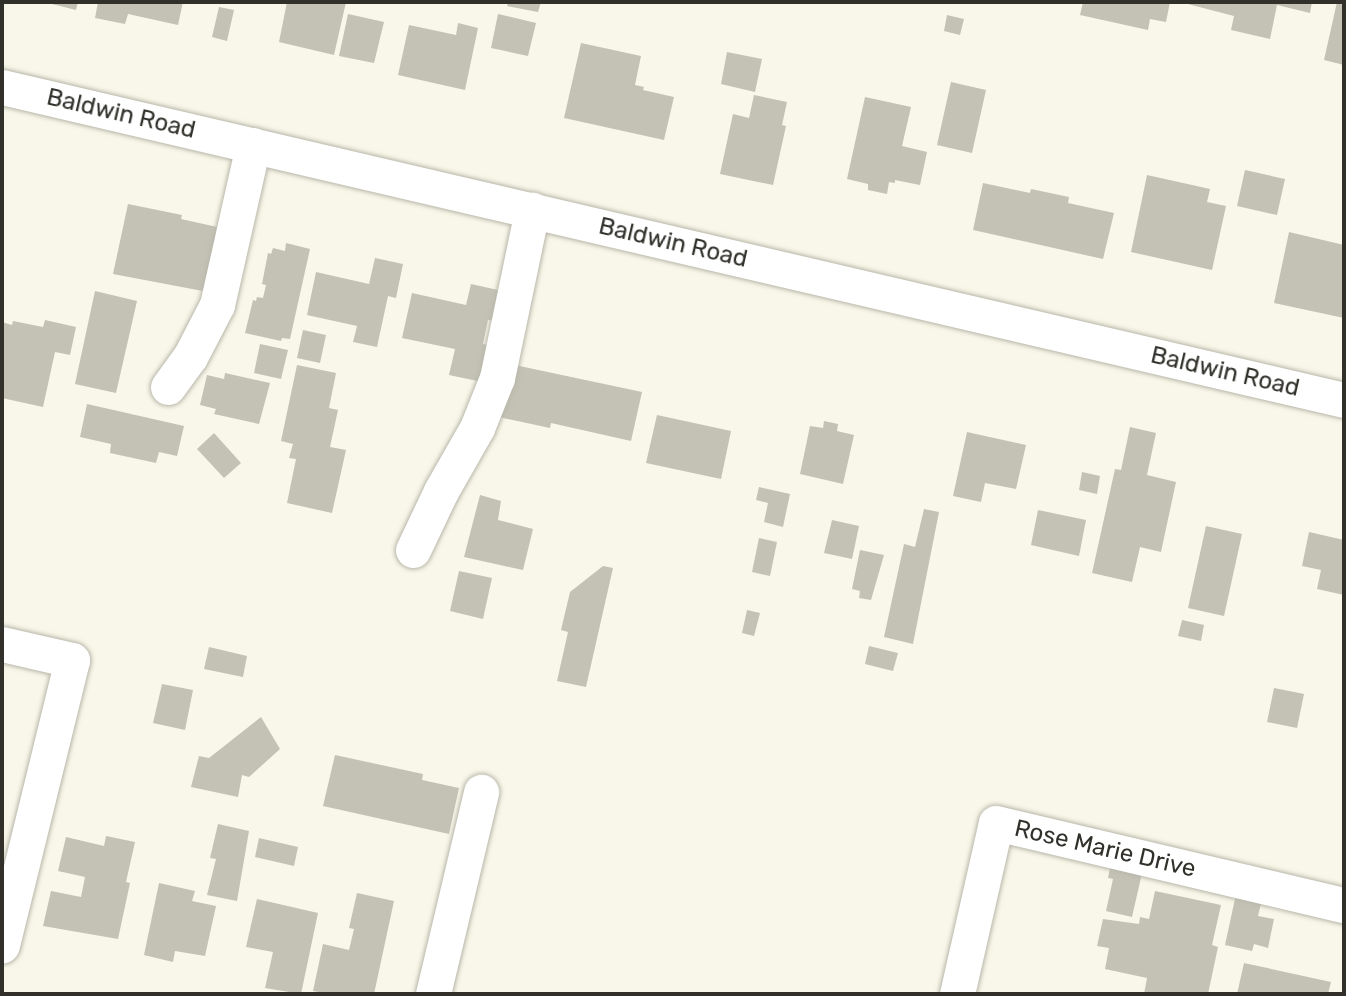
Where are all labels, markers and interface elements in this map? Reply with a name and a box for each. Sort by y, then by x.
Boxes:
street label: Baldwin Road [44,83,198,145]
street label: Baldwin Road [596,212,750,274]
street label: Baldwin Road [1148,341,1302,403]
street label: Rose Marie Drive [1012,814,1198,884]

